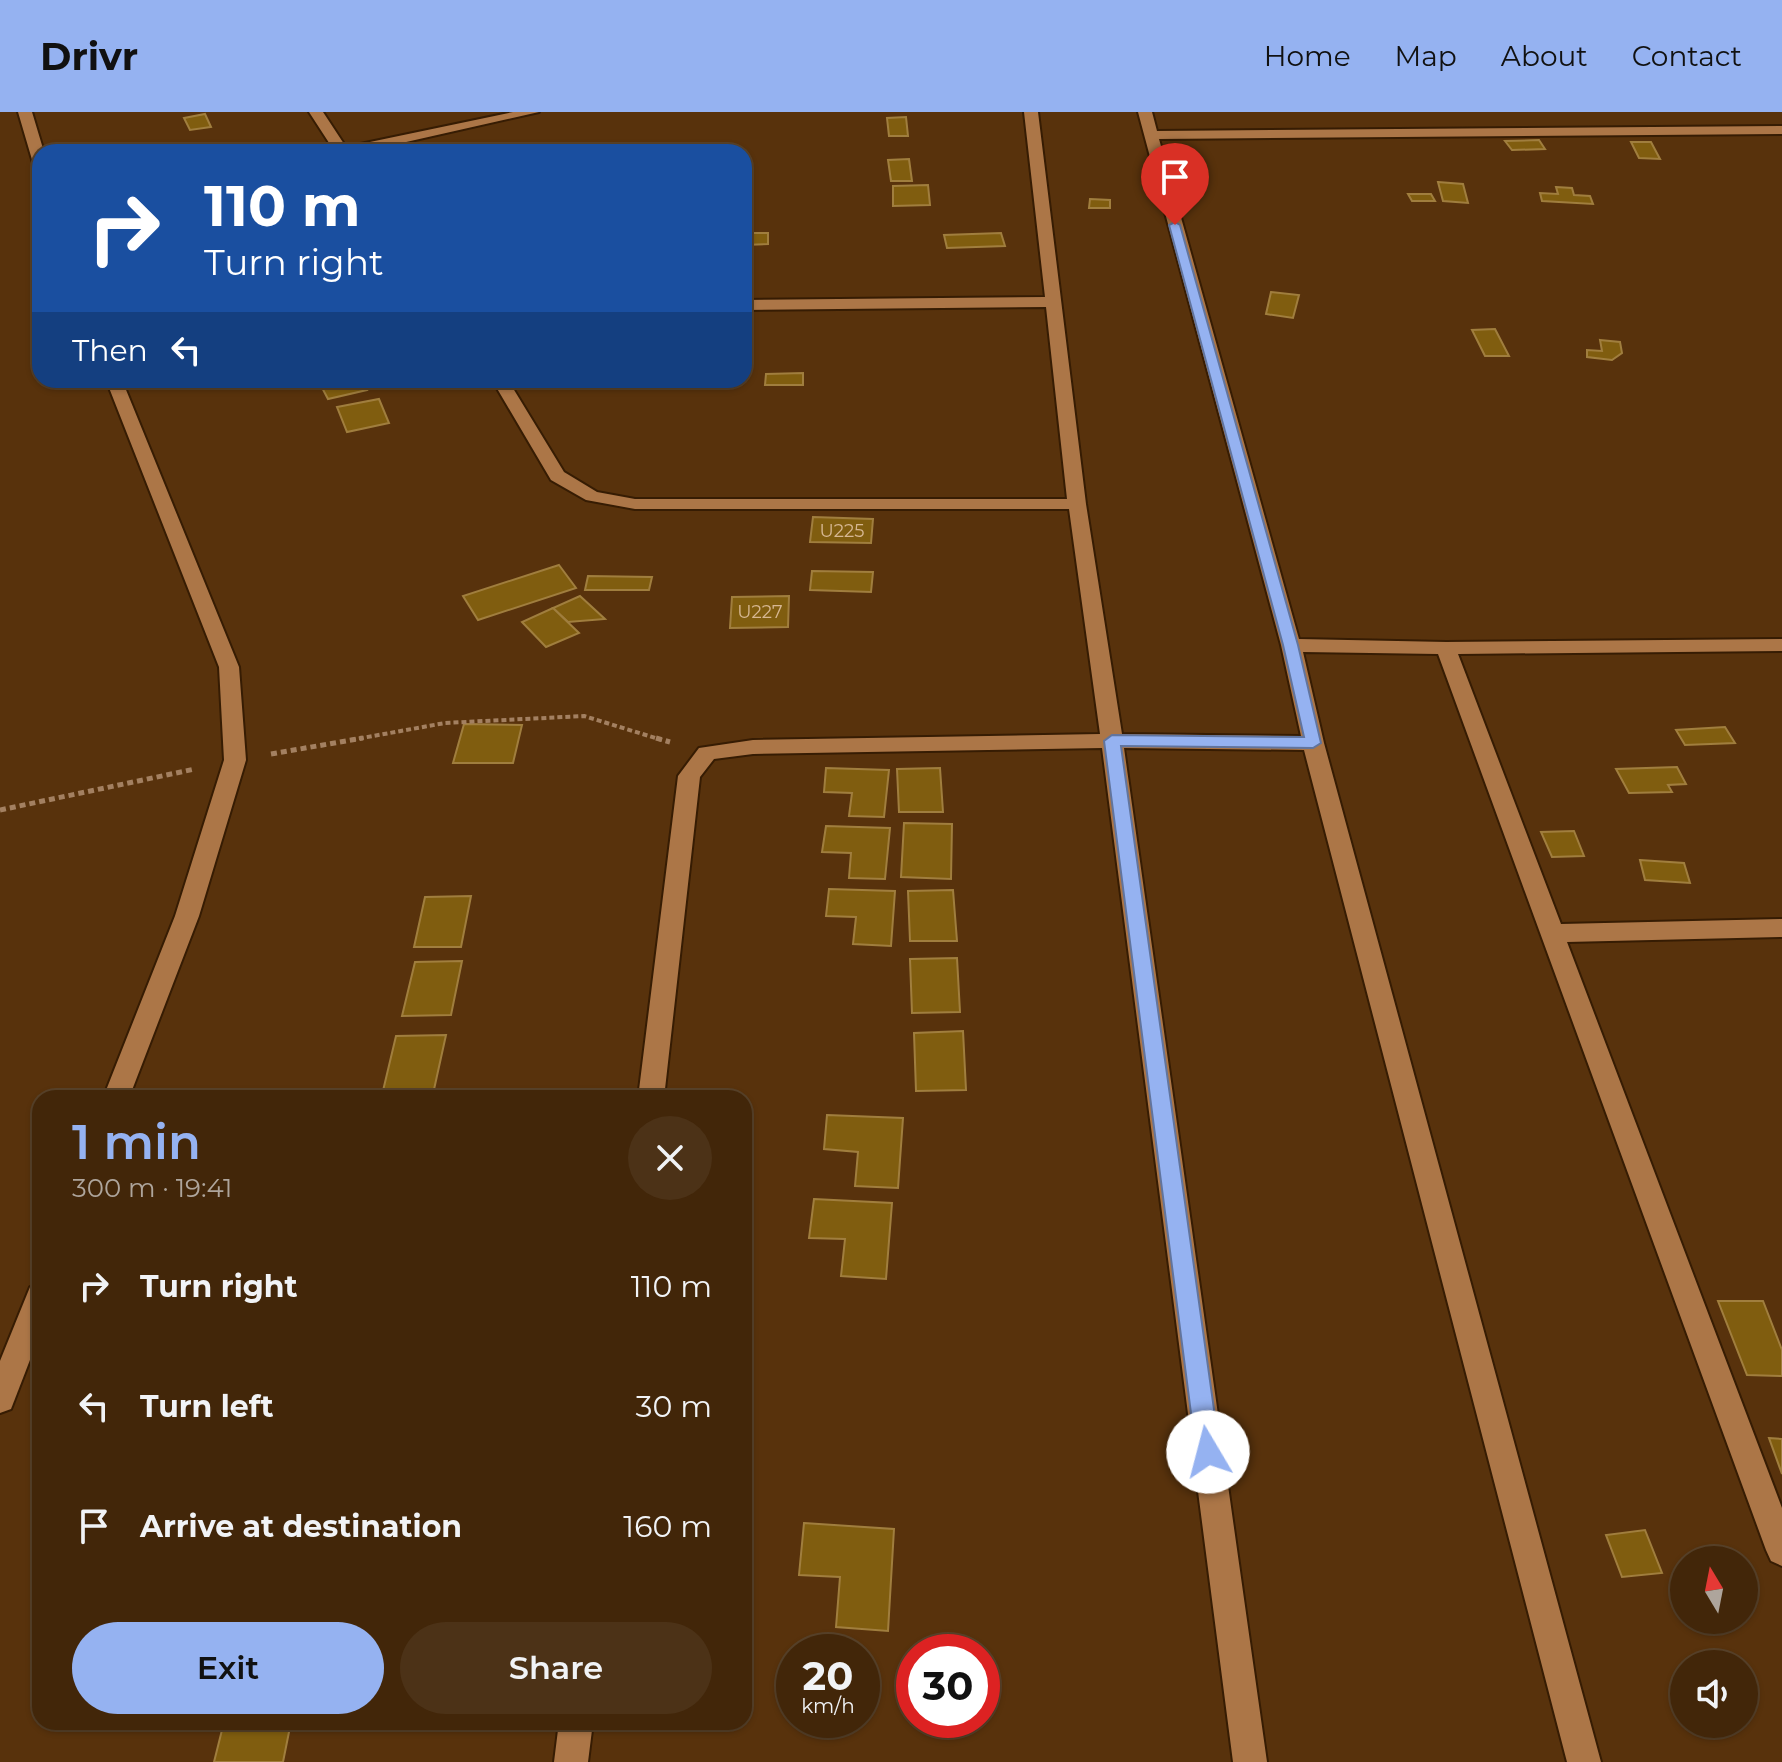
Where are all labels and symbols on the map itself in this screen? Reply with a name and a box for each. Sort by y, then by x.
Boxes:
pin [1141,143,1209,225]
house number: U225 [820,520,864,542]
house number: U227 [737,601,783,623]
position arrow [1166,1410,1250,1494]
north arrow [1670,1546,1758,1634]
speed limit sign: 30 [896,1634,1000,1738]

